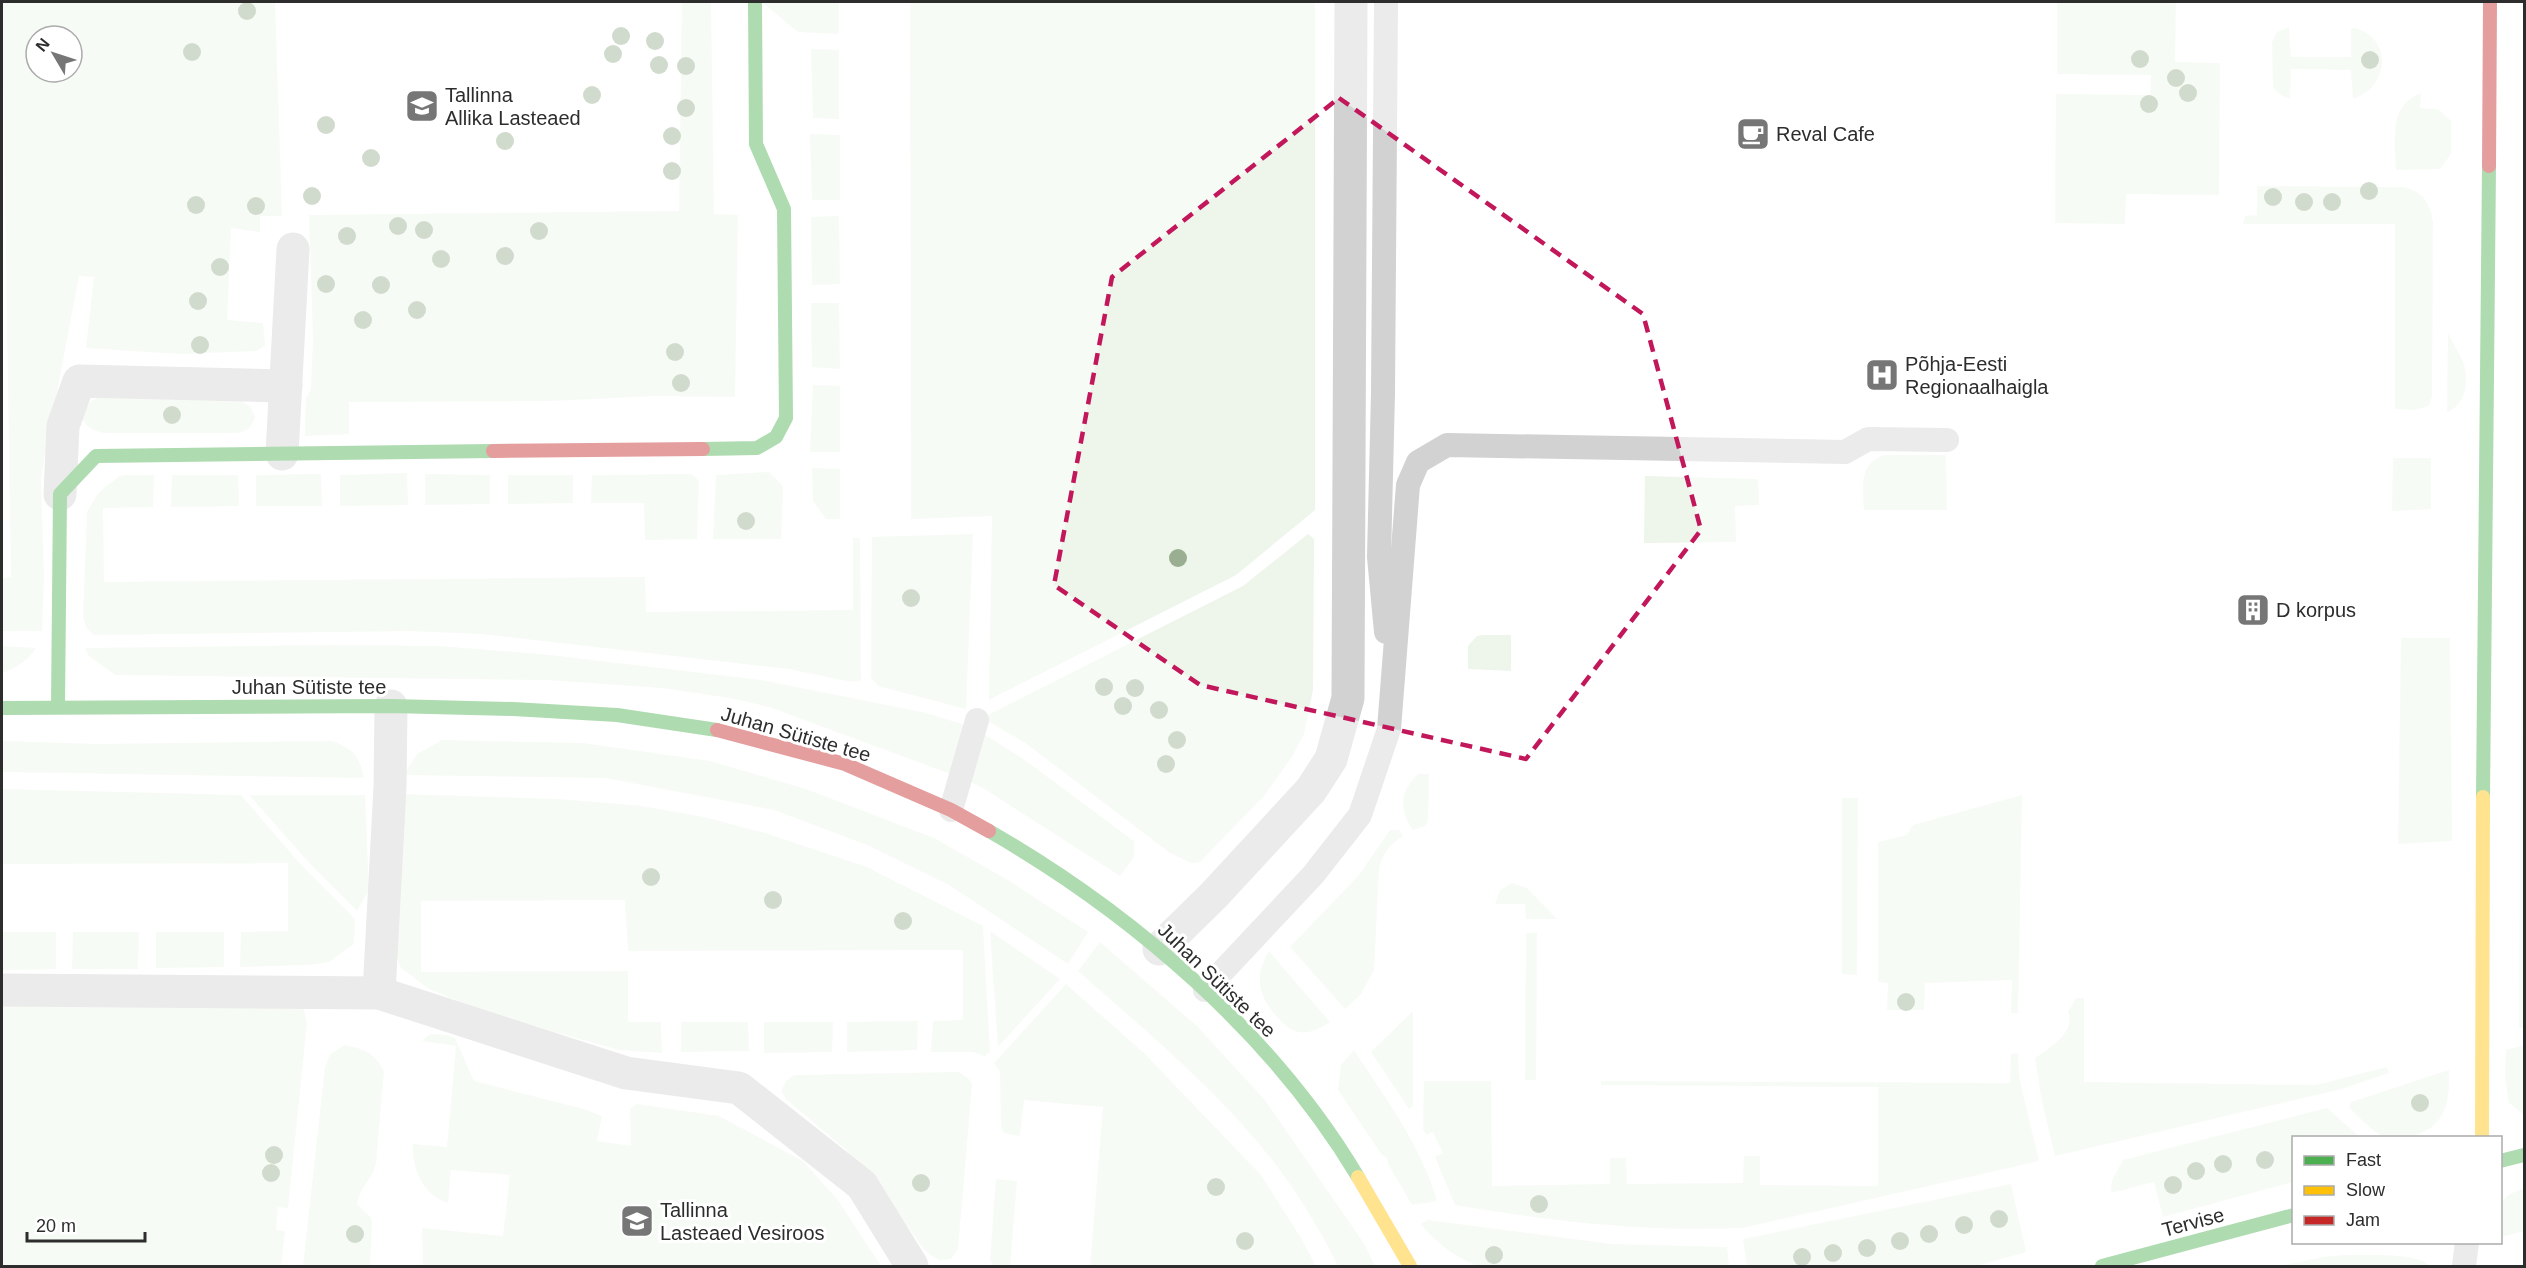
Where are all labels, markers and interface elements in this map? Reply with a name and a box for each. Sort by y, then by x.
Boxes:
north arrow [24,24,84,84]
text: N [32,35,53,55]
place label: Tallinna Allika Lasteaed [445,84,581,129]
school or university icon: Tallinna Allika Lasteaed [404,88,440,124]
cafe icon: Reval Cafe [1735,116,1771,152]
place label: Reval Cafe [1776,123,1875,145]
place label: Põhja-Eesti Regionaalhaigla [1905,353,2049,398]
hospital icon: Põhja-Eesti Regionaalhaigla [1864,357,1900,393]
building icon: D korpus [2235,592,2271,628]
place label: D korpus [2276,599,2356,621]
street label: Juhan Sütiste tee [232,676,386,698]
street label: Juhan Sütiste tee [719,702,873,766]
street label: Juhan Sütiste tee [1154,918,1280,1042]
legend [2292,1136,2502,1244]
text: Fast [2346,1150,2381,1170]
text: Slow [2346,1180,2386,1200]
place label: Tallinna Lasteaed Vesiroos [660,1199,825,1244]
school or university icon: Tallinna Lasteaed Vesiroos [619,1203,655,1239]
street label: Tervise [2160,1203,2226,1241]
scale bar [27,1205,146,1243]
text: Jam [2346,1210,2380,1230]
text: 20 m [36,1216,76,1236]

